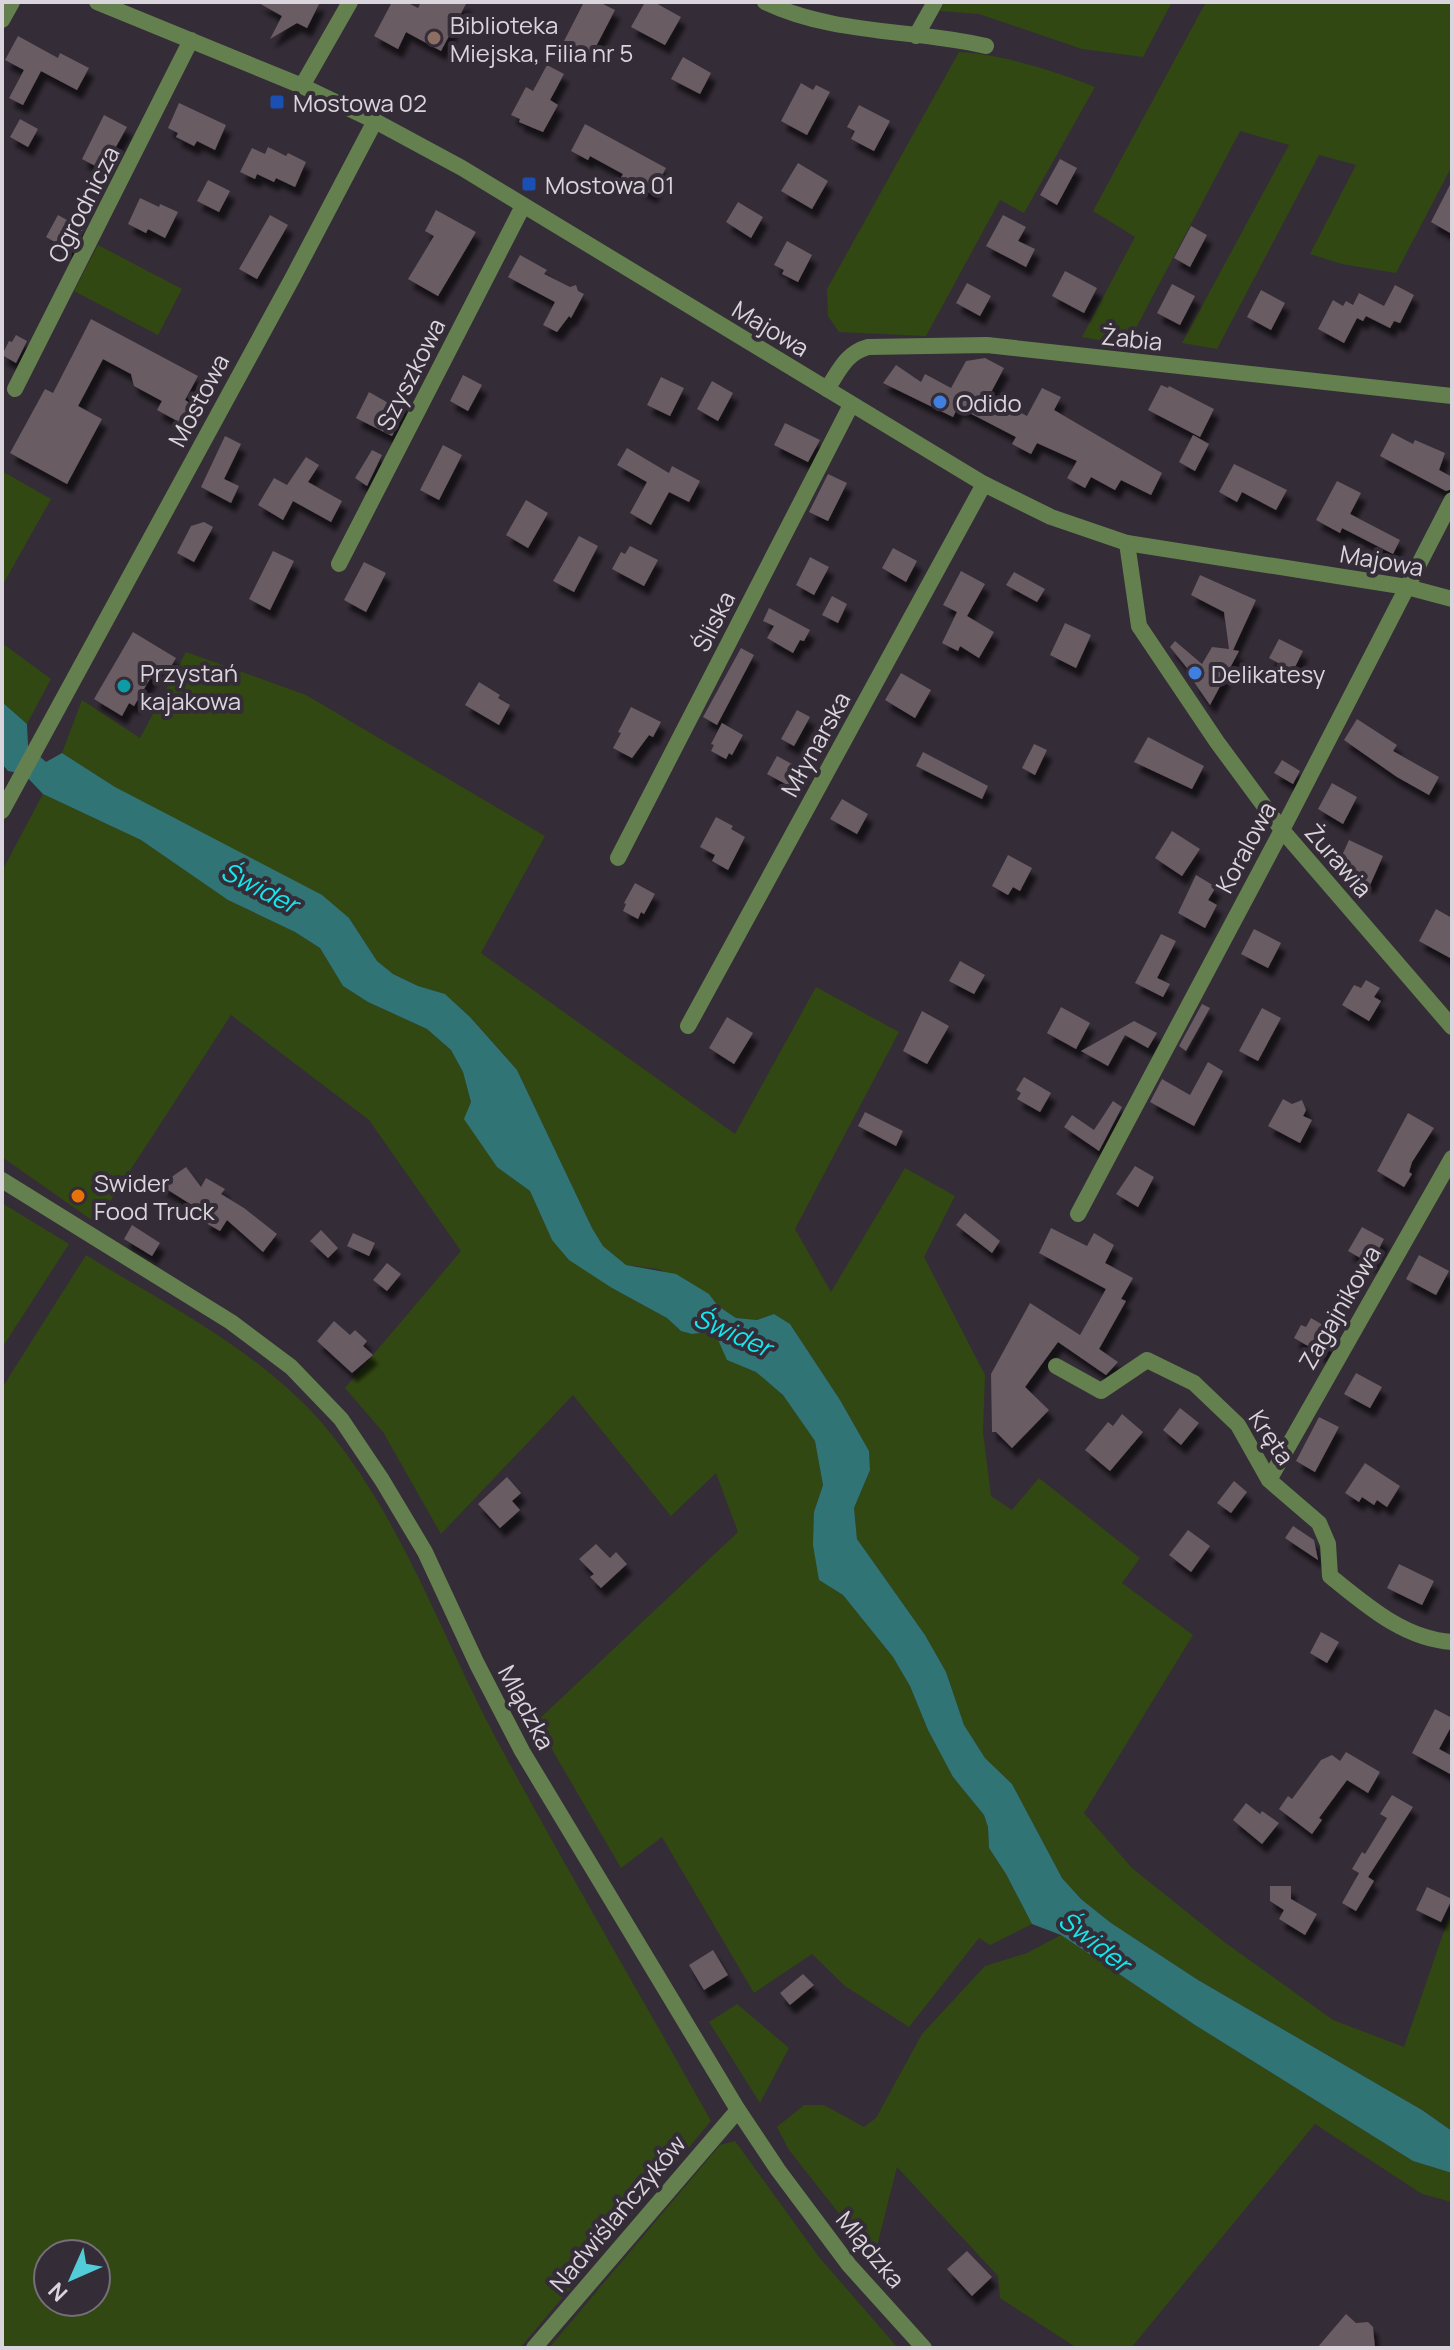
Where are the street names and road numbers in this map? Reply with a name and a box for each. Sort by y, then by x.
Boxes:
street label: Ogrodnicza [39,140,127,268]
street label: Majowa [726,292,816,364]
street label: Szyszkowa [368,312,452,436]
street label: Żabia [1100,318,1164,358]
street label: Mostowa [160,348,236,452]
street label: Majowa [1338,536,1426,584]
street label: Śliska [684,585,742,657]
street label: Młynarska [773,686,857,802]
street label: Koralowa [1207,795,1283,899]
street label: Żurawia [1298,816,1380,904]
street label: Zagajnikowa [1290,1239,1388,1375]
street label: Kręta [1242,1403,1302,1471]
street label: Mlądzka [491,1659,563,1755]
street label: Nadwiślańczyków [541,2127,693,2299]
street label: Mlądzka [829,2203,913,2295]

